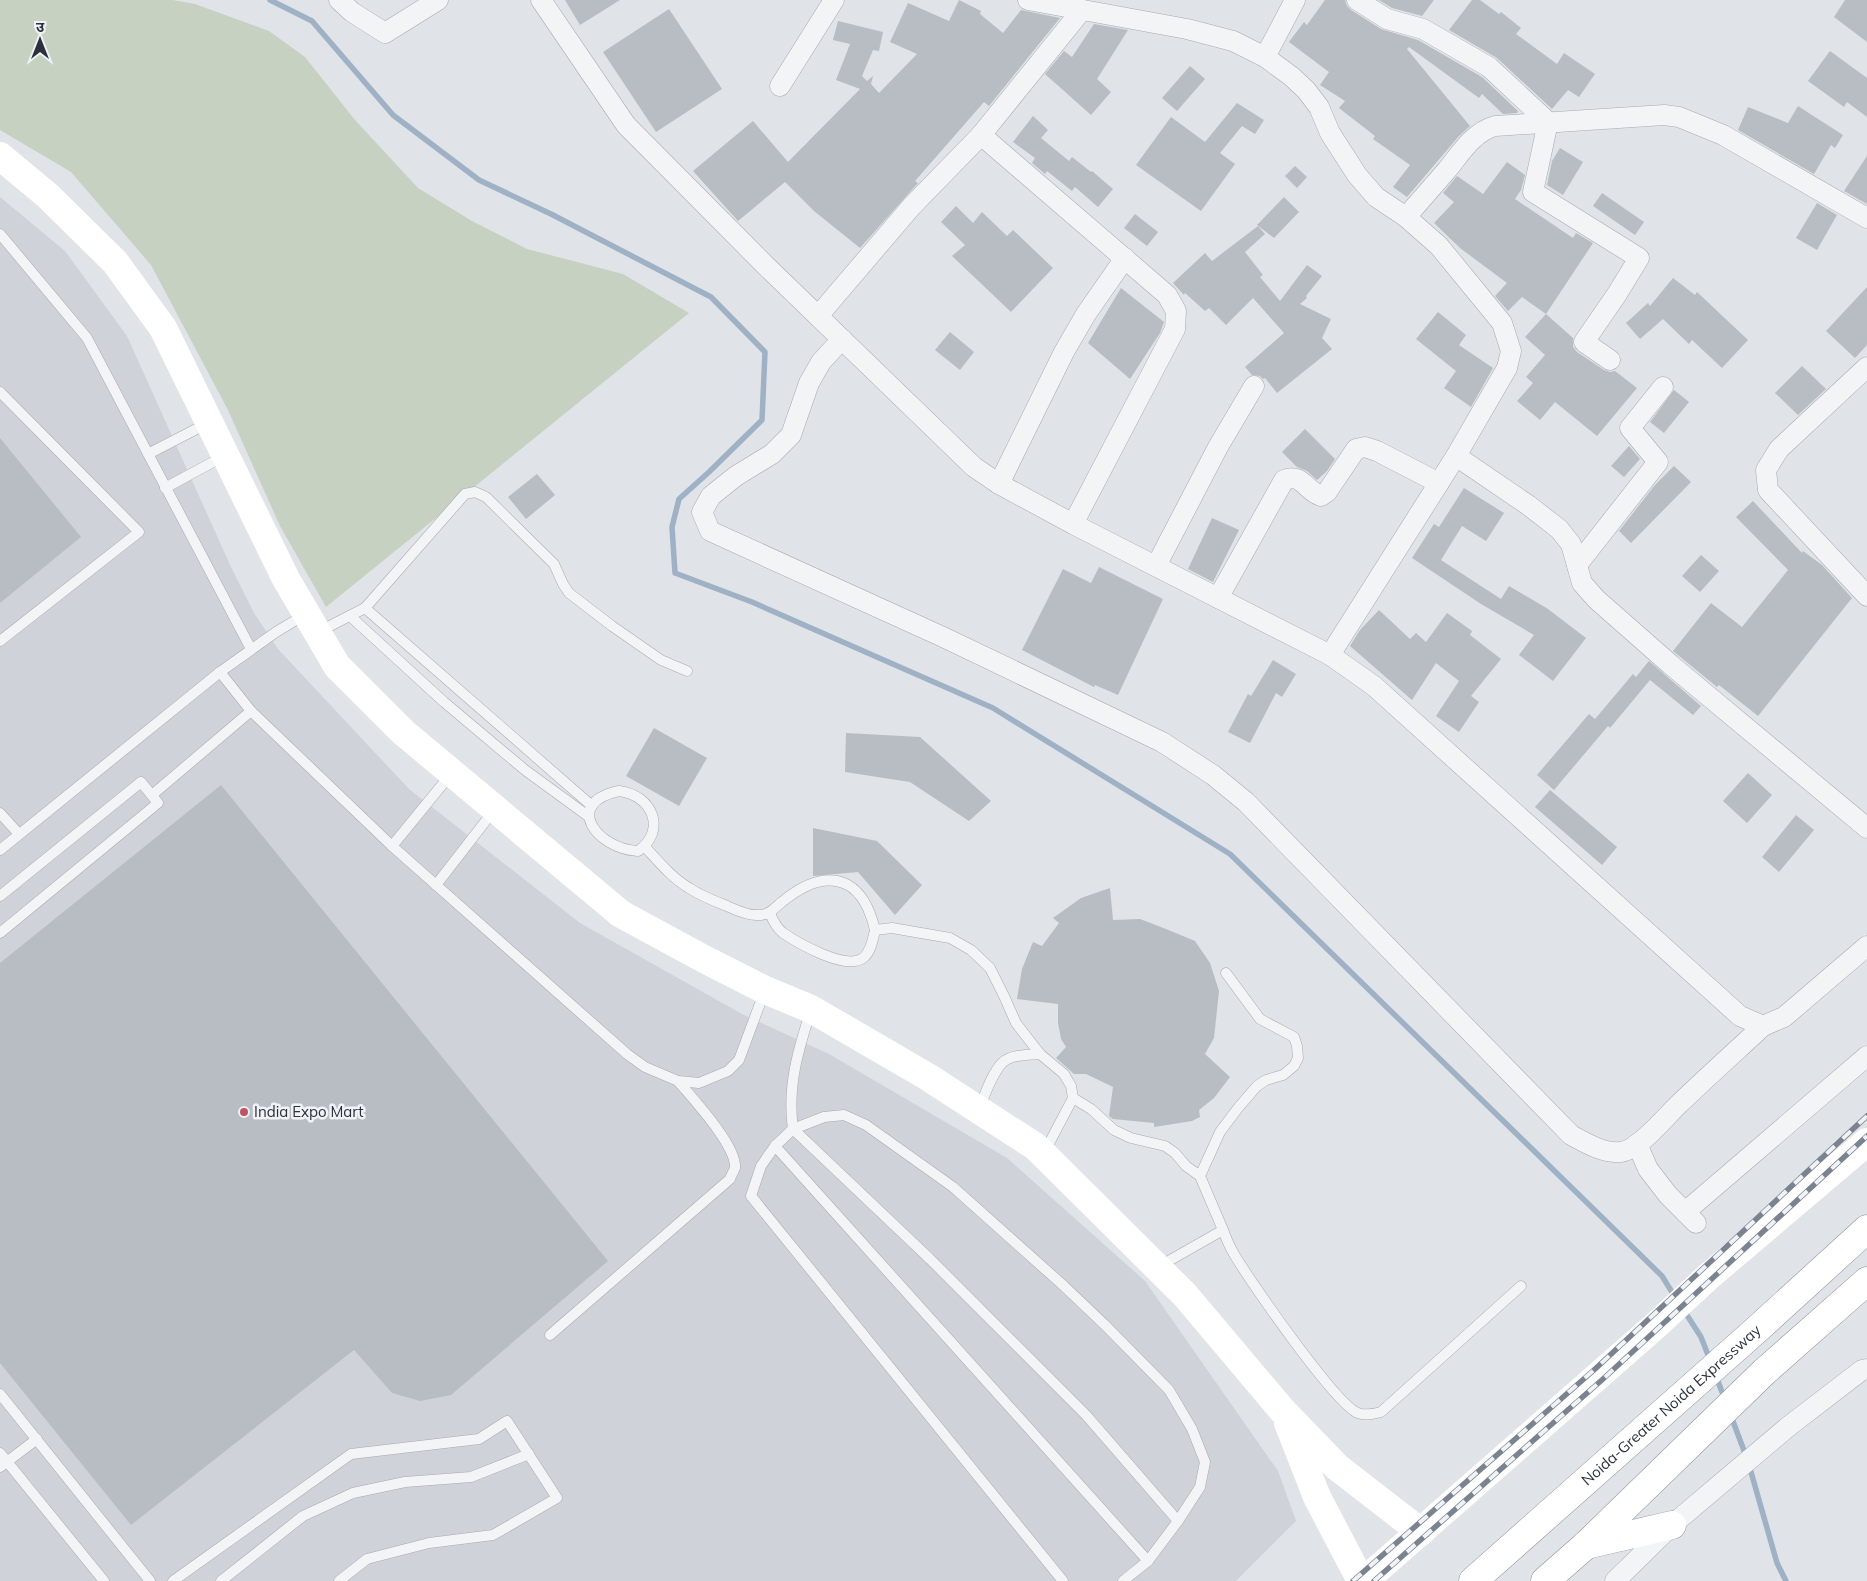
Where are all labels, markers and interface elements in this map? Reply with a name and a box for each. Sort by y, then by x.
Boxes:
north arrow [15,15,65,65]
text: उ [36,18,45,36]
place label: India Expo Mart [254,1102,363,1121]
marker: India Expo Mart [238,1106,250,1118]
street label: Noida-Greater Noida Expressway [1577,1320,1765,1489]

